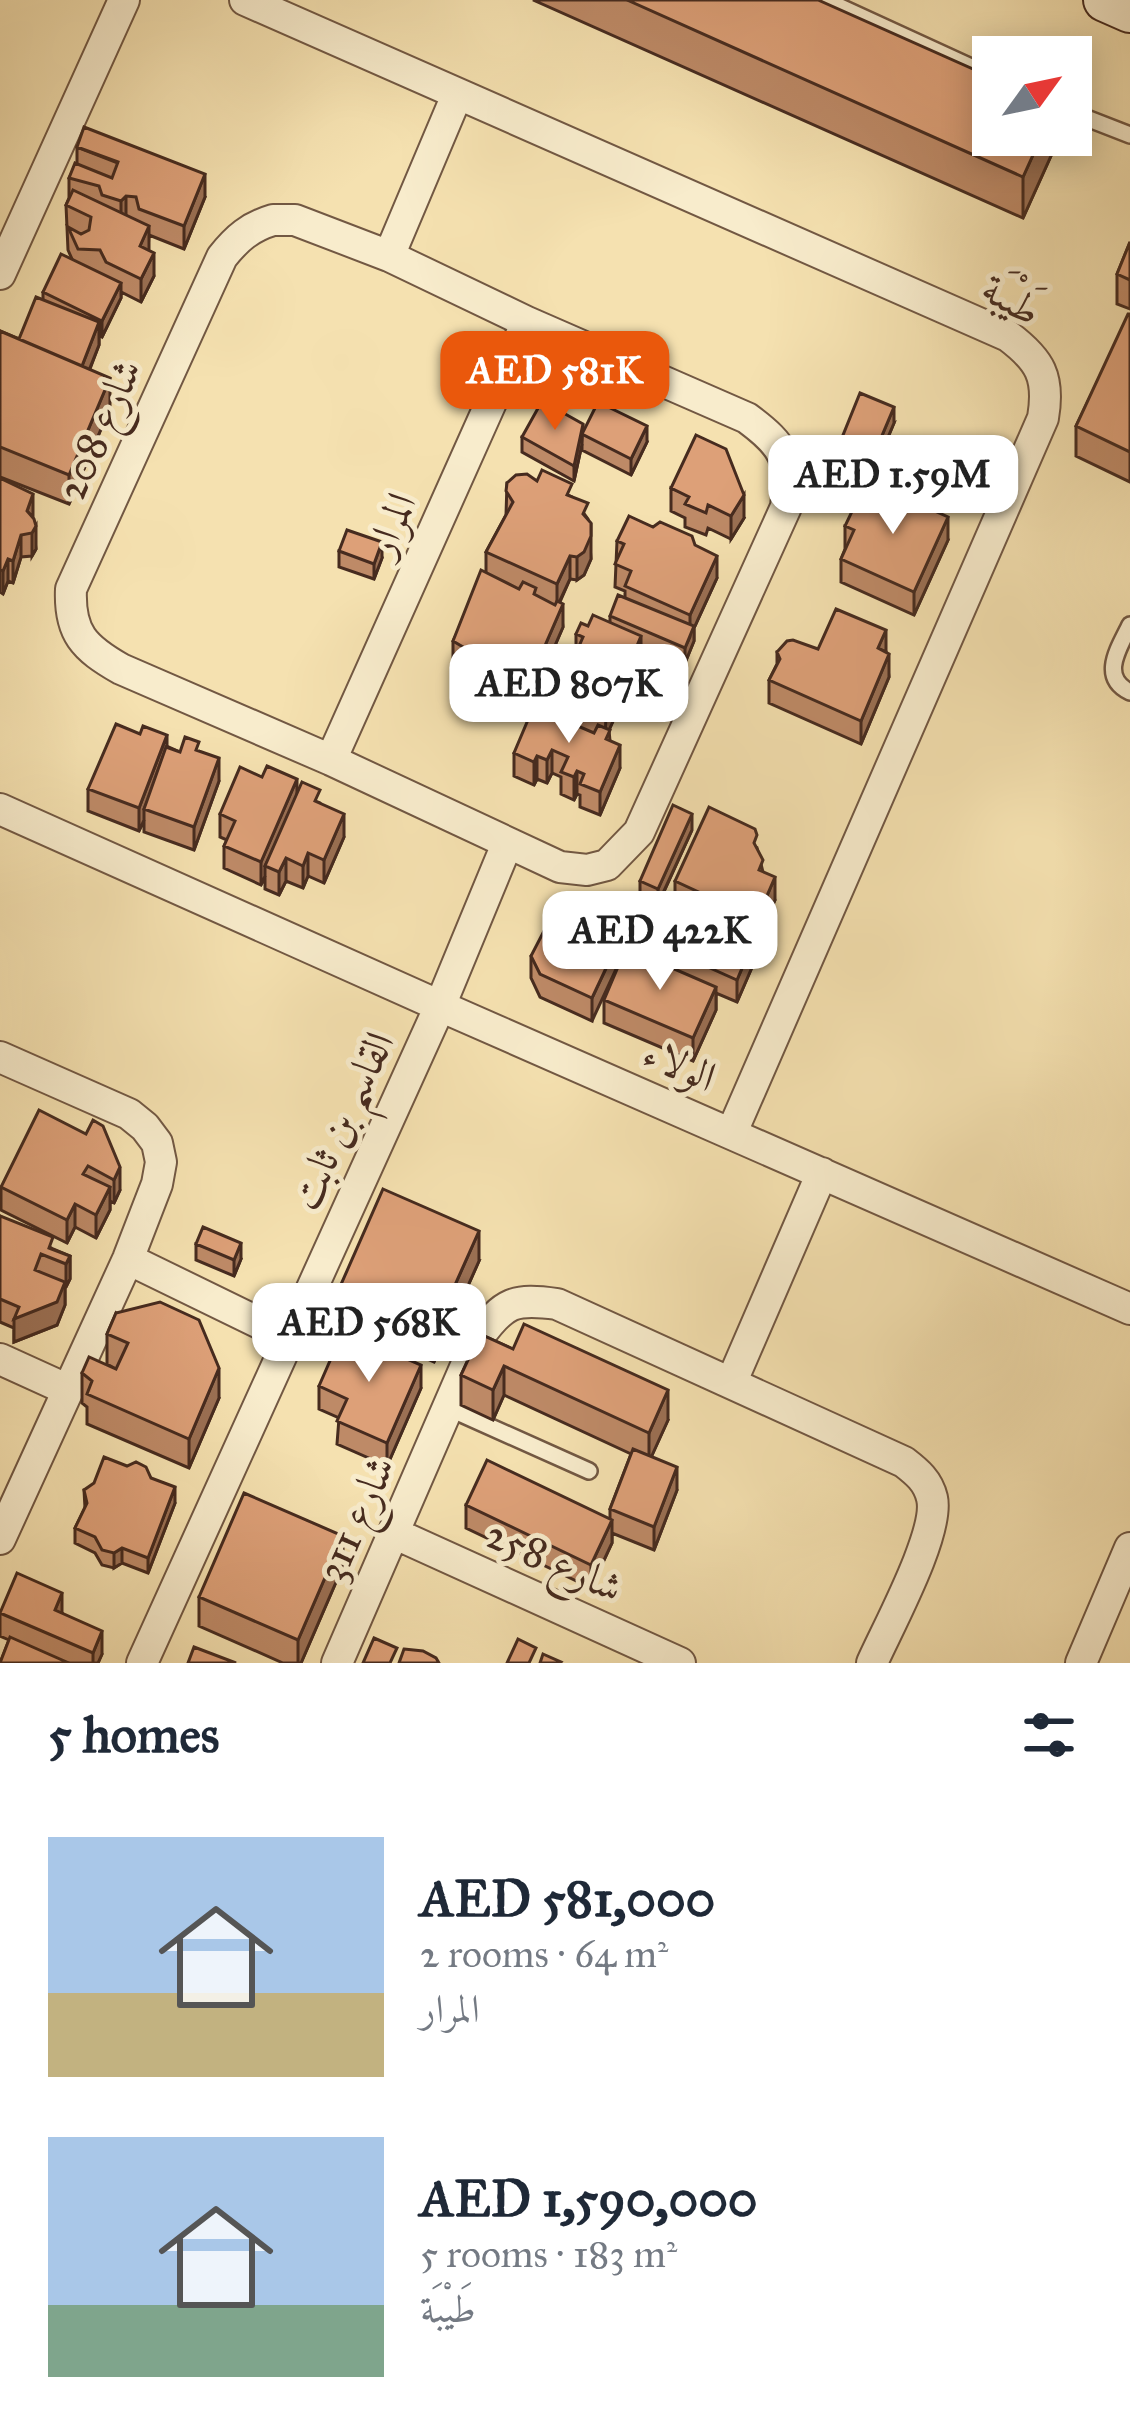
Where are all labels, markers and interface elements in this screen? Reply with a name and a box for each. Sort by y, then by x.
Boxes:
north arrow [972,36,1092,156]
map controls [972,36,1092,156]
street label: طَيْبَة [972,258,1053,338]
pin: AED 581K [431,331,679,433]
text: AED 581K [467,346,643,394]
street label: شارع 208 [45,351,161,512]
pin: AED 1.59M [756,435,1030,537]
text: AED 1.59M [795,450,991,498]
street label: المرار [352,484,428,568]
pin: AED 807K [445,644,693,746]
text: AED 807K [476,659,662,707]
pin: AED 422K [536,891,784,993]
text: AED 422K [569,906,751,954]
street label: القاسم بن ثابت [278,1023,419,1224]
street label: الولاء [635,1027,724,1103]
pin: AED 568K [245,1283,493,1385]
text: AED 568K [279,1298,459,1346]
street label: شارع 311 [305,1448,415,1593]
street label: شارع 258 [474,1508,631,1622]
icon: filters [1016,1702,1082,1768]
text: 5 homes [48,1704,219,1766]
text: AED 581,000 [420,1868,715,1930]
icon: home [144,1885,288,2029]
text: 2 rooms · 64 m² [420,1930,668,1978]
text: المرار [420,1985,480,2033]
text: AED 1,590,000 [420,2168,758,2230]
icon: home [144,2185,288,2329]
text: 5 rooms · 183 m² [420,2230,677,2278]
text: طَيْبَة [420,2285,476,2333]

